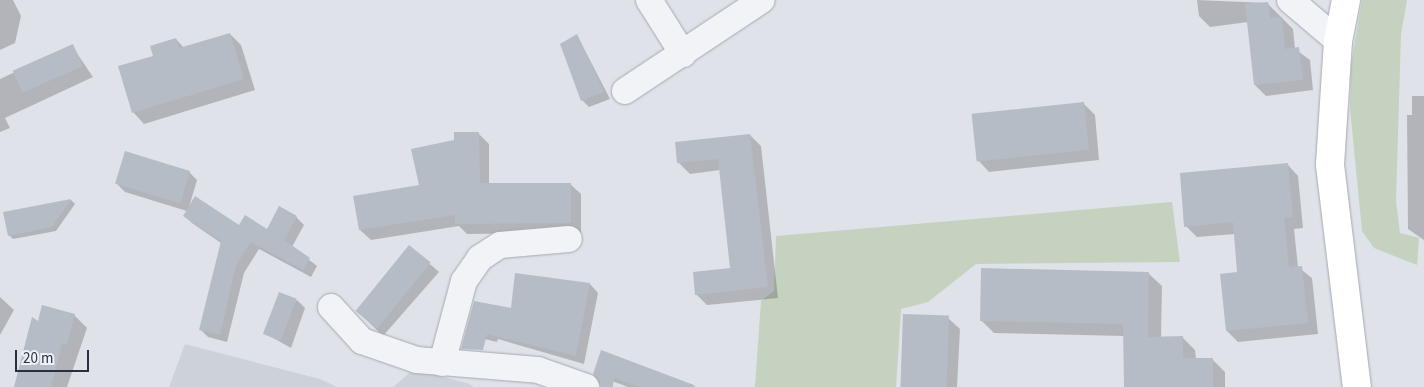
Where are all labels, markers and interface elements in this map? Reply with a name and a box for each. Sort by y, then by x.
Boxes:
scale bar [18,340,91,372]
text: 20 m [23,348,53,369]

